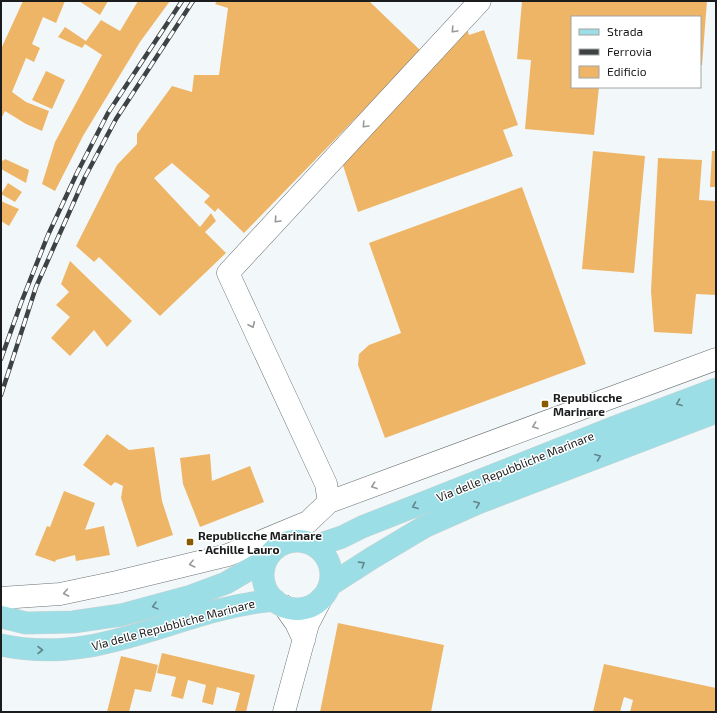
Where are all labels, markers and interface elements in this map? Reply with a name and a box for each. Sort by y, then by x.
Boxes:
legend [571,16,701,88]
text: Strada [607,24,643,38]
one-way arrow [452,25,459,32]
text: Ferrovia [607,44,652,58]
text: Edificio [607,64,647,78]
one-way arrow [363,120,370,128]
one-way arrow [274,215,282,223]
one-way arrow [247,321,255,329]
place label: Republicche Marinare [553,390,623,418]
one-way arrow [676,398,683,406]
marker: Republicche Marinare [540,399,550,409]
one-way arrow [531,421,538,429]
street label: Via delle Repubbliche Marinare [434,428,596,504]
one-way arrow [595,453,602,461]
one-way arrow [370,481,377,489]
one-way arrow [474,500,481,508]
one-way arrow [411,501,419,509]
place label: Republicche Marinare - Achille Lauro [198,528,322,556]
marker: Republicche Marinare - Achille Lauro [185,537,195,547]
one-way arrow [189,559,195,567]
one-way arrow [358,561,365,569]
one-way arrow [62,588,69,596]
street label: Via delle Repubbliche Marinare [90,595,256,653]
one-way arrow [151,601,158,610]
one-way arrow [37,646,43,654]

